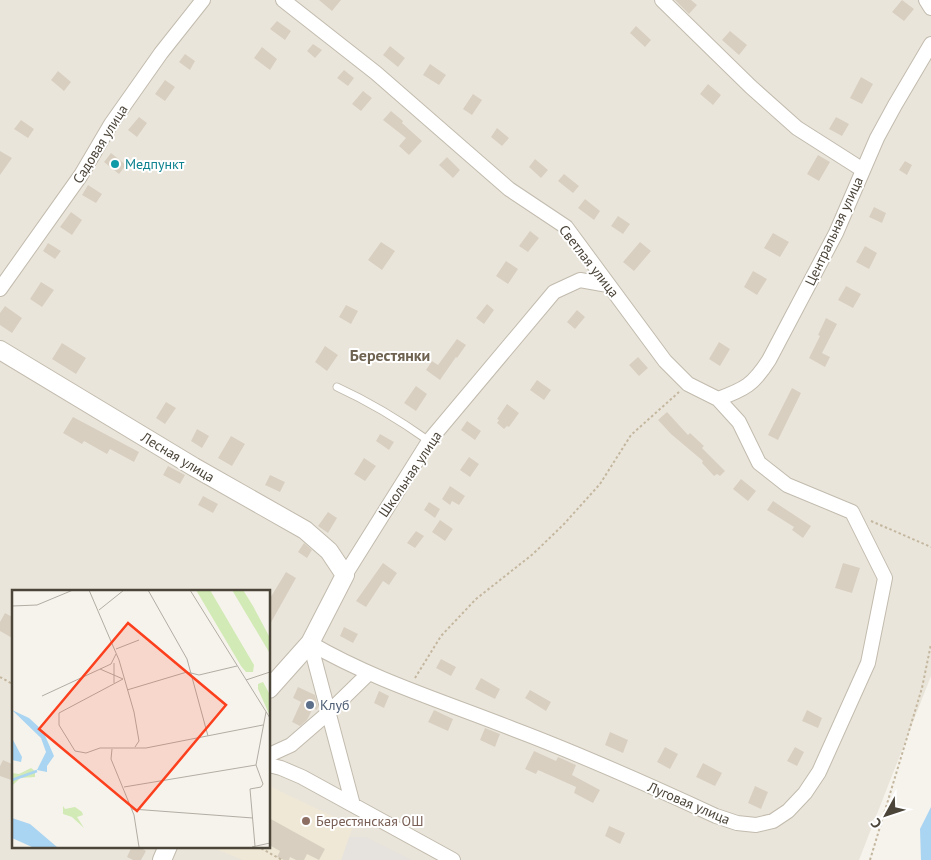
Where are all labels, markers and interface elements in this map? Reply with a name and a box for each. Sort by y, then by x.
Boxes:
street label: Садовая улица [69,101,131,187]
place label: Медпункт [125,155,185,173]
marker: Медпункт [109,158,121,170]
street label: Центральная улица [801,174,867,288]
street label: Светлая улица [555,221,623,301]
district label: Берестянки [350,345,430,365]
street label: Школьная улица [374,427,446,521]
street label: Лесная улица [137,428,218,486]
inset map [12,590,270,848]
place label: Клуб [320,696,350,714]
marker: Клуб [304,699,316,711]
street label: Луговая улица [644,777,733,828]
north arrow [861,790,911,840]
place label: Берестянская ОШ [316,812,423,830]
text: С [867,814,885,832]
marker: Берестянская ОШ [300,815,312,827]

